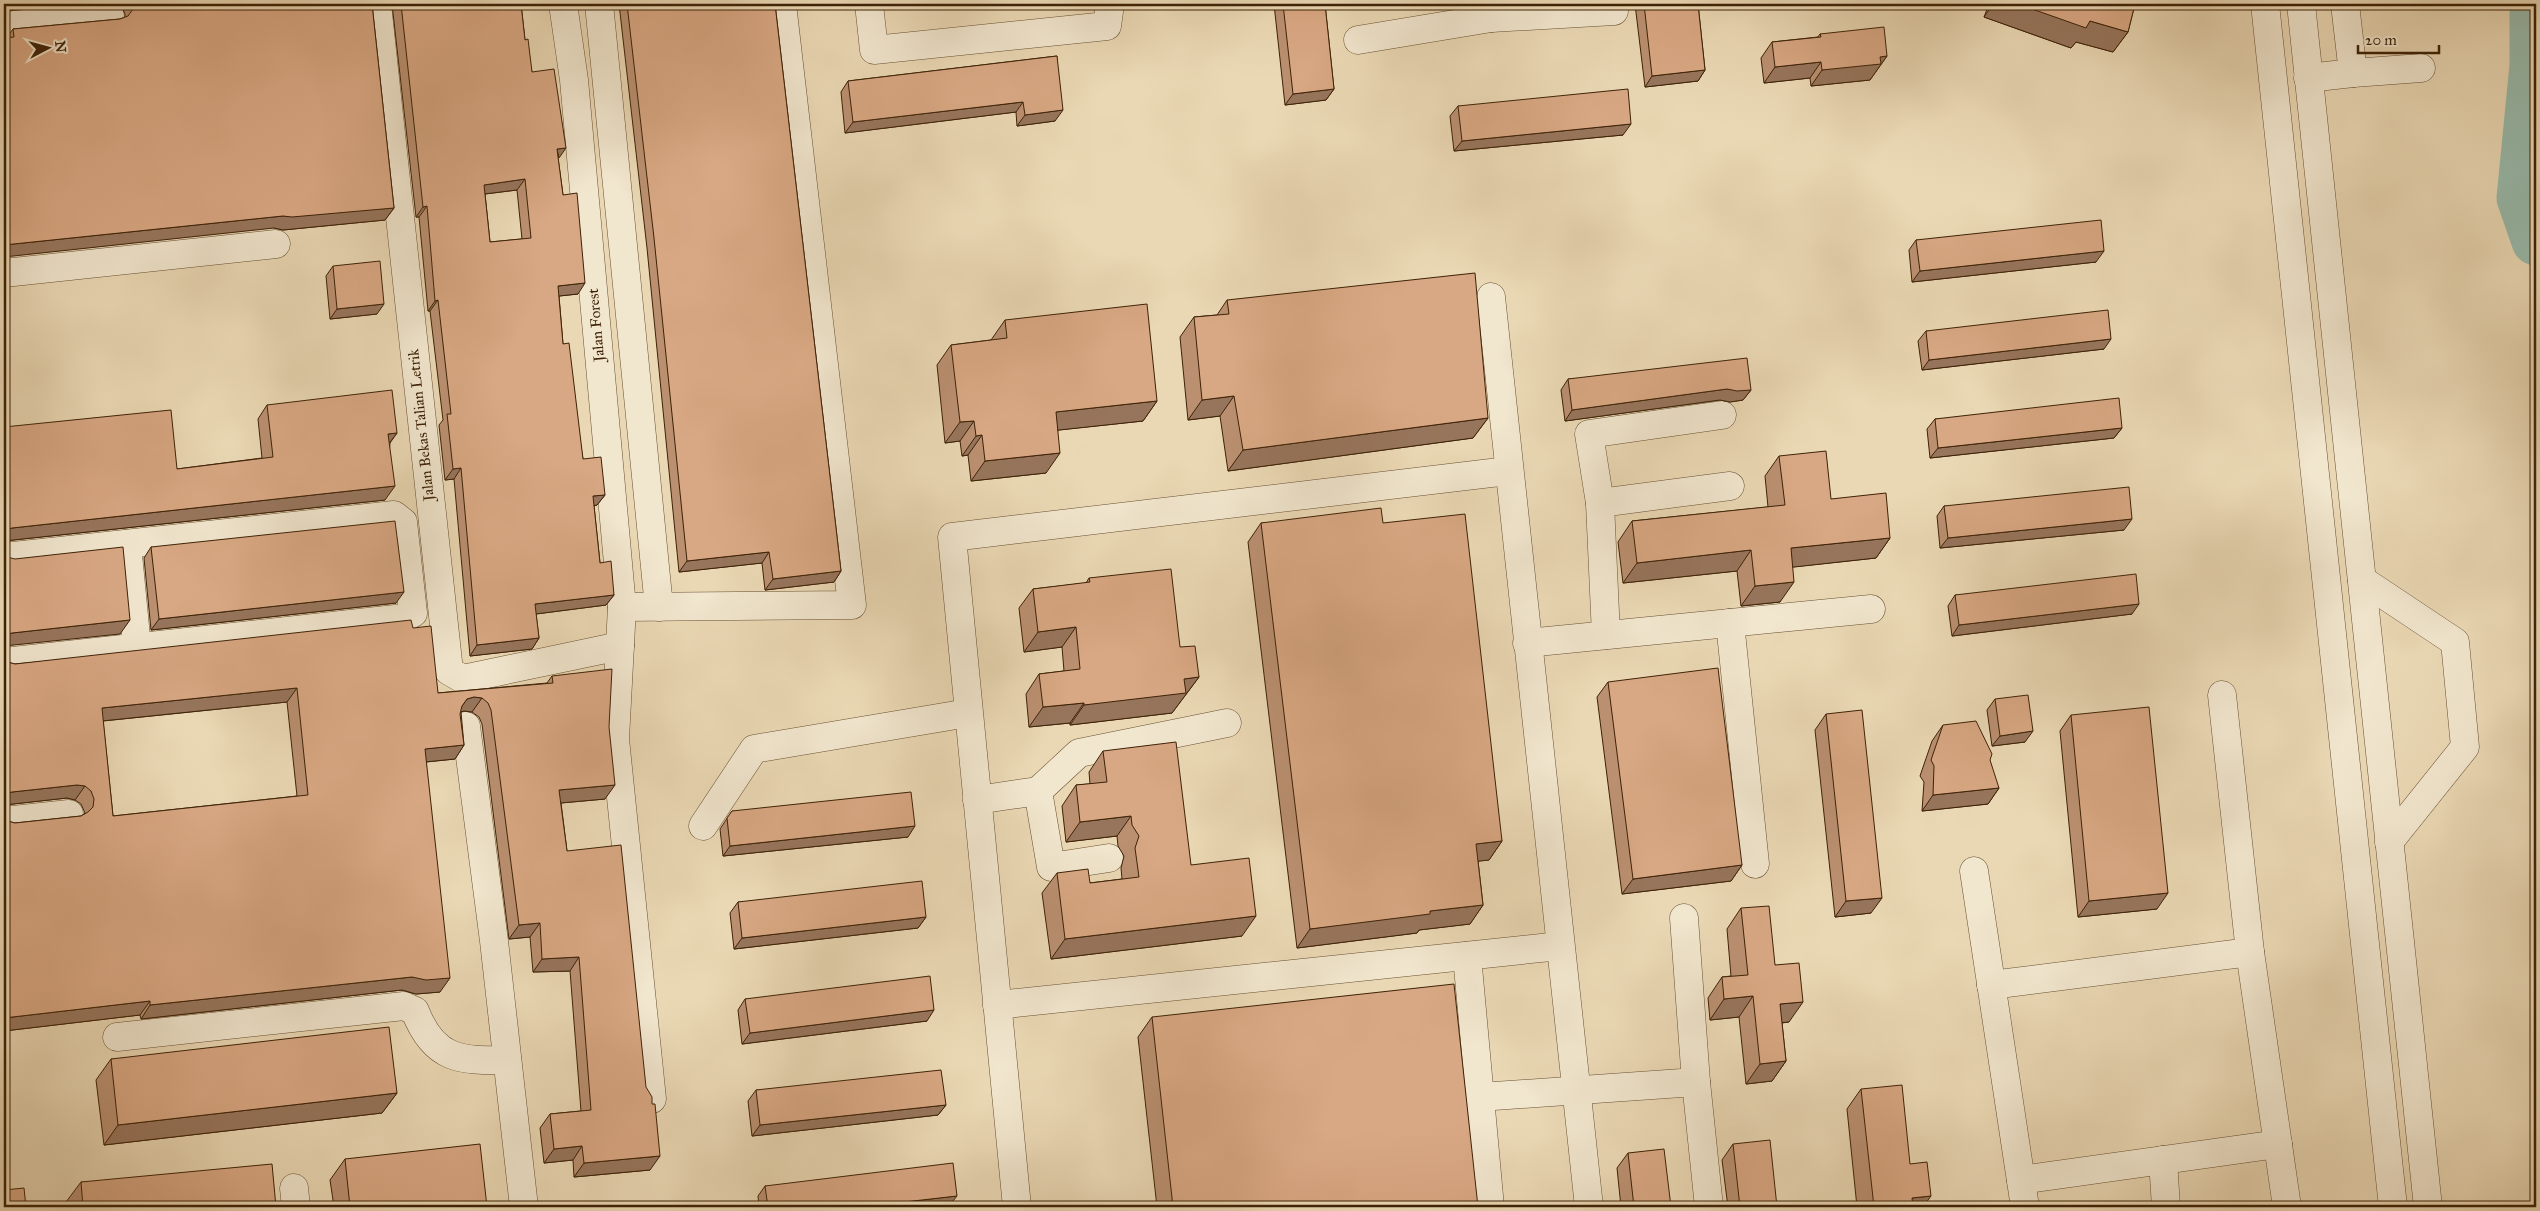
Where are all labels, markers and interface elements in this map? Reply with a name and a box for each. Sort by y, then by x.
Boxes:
north arrow [22,22,72,72]
scale bar [2358,22,2439,54]
text: 20 m [2365,31,2397,49]
text: N [51,40,70,54]
street label: Jalan Forest [584,287,609,364]
street label: Jalan Bekas Talian Letrik [404,348,439,504]

